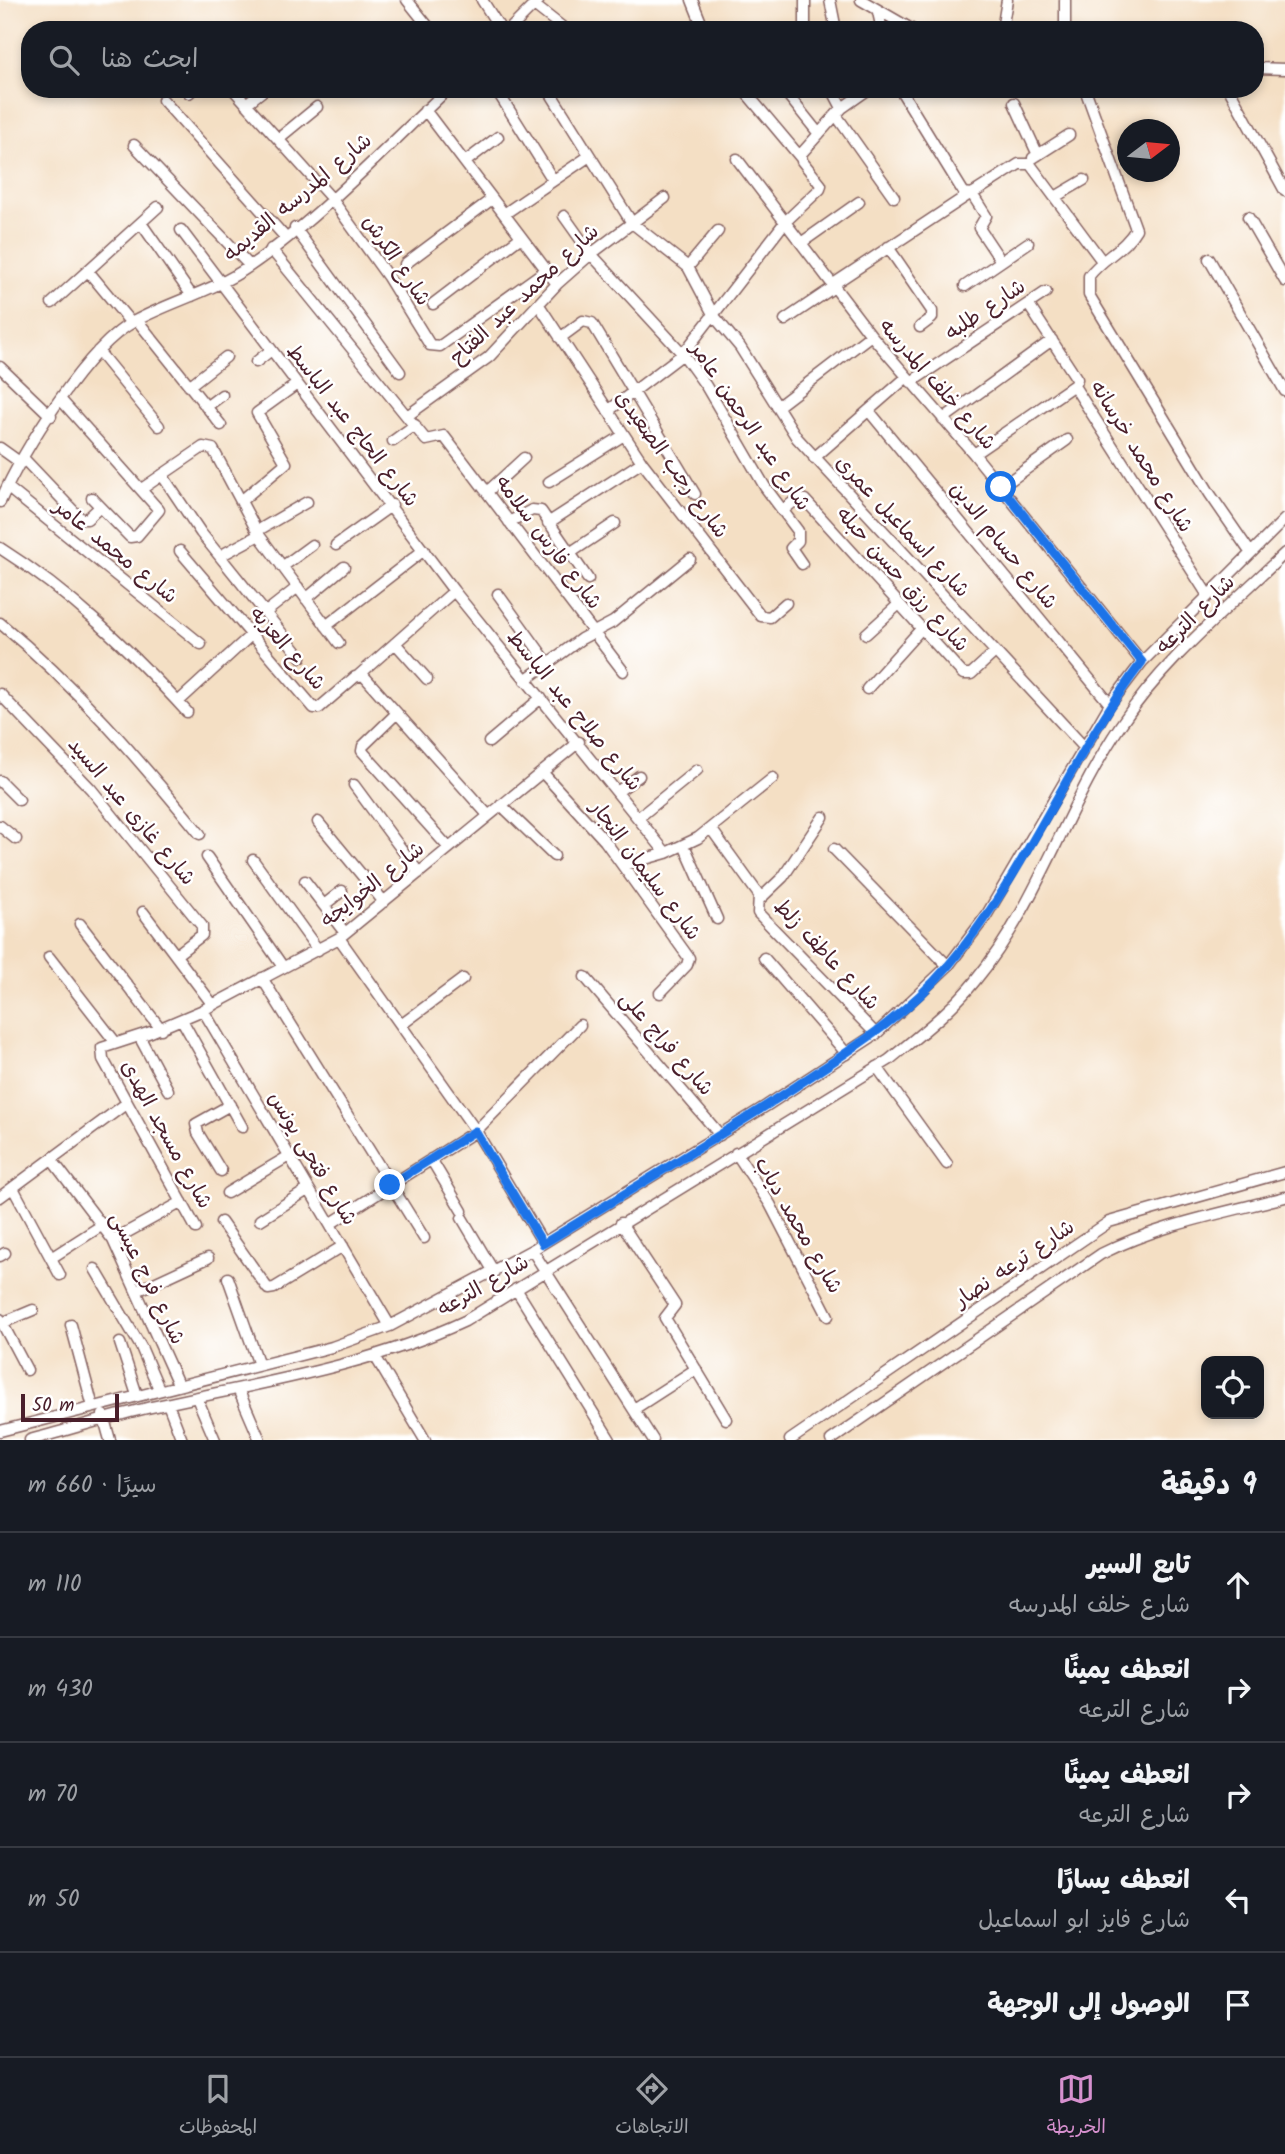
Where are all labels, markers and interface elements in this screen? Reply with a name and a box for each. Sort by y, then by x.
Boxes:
search box [21,21,1264,98]
text: ابحث هنا [101,39,198,81]
icon: search [45,41,83,79]
north arrow [1117,119,1180,182]
street label: شارع المدرسه القديمه [216,126,380,271]
street label: شارع الكرش [353,209,438,313]
street label: شارع محمد عبد الفتاح [443,217,607,374]
street label: شارع طلبه [939,271,1033,349]
street label: شارع خلف المدرسه [870,312,1004,458]
street label: شارع عبد الرحمن عامر [680,334,819,518]
street label: شارع الحاج عبد الباسط [277,337,426,515]
street label: شارع محمد خرسانه [1080,374,1201,540]
street label: شارع رجب الصعيدى [606,384,736,546]
street label: شارع اسماعيل عمرى [827,448,977,606]
street label: شارع فارس سلامه [486,469,610,617]
route start [985,471,1016,502]
street label: شارع حسام الدين [941,475,1065,617]
street label: شارع محمد عامر [44,490,185,613]
street label: شارع رزق حسن حبله [827,500,976,660]
street label: شارع الترعه [1149,568,1244,663]
street label: شارع العزبه [241,599,333,698]
street label: شارع صلاح عبد الباسط [498,623,650,799]
street label: شارع غازى عبد السيد [59,730,203,893]
street label: شارع سليمان النجار [580,792,709,948]
street label: شارع الخوايجه [314,834,432,937]
street label: شارع عاطف زلط [765,891,887,1019]
street label: شارع فراج على [611,984,721,1104]
street label: شارع مسجد الهدى [111,1054,220,1215]
street label: شارع فتحى يونس [259,1085,365,1232]
street label: شارع محمد دياب [745,1151,850,1300]
route end [374,1169,405,1200]
street label: شارع فرج عيسى [100,1207,193,1351]
street label: شارع ترعه نصار [946,1212,1082,1318]
street label: شارع الترعه [432,1247,536,1326]
map controls [1201,1356,1264,1419]
button: locate [1201,1356,1264,1419]
scale bar [21,1391,119,1423]
text: 50 m [32,1391,74,1421]
text: 9 دقيقة [1161,1462,1257,1510]
text: سيرًا · 660 m [28,1468,157,1504]
text: تابع السير [1087,1545,1190,1587]
icon: ahead [1219,1566,1257,1604]
text: 110 m [28,1567,82,1603]
text: شارع خلف المدرسه [1009,1588,1190,1624]
text: انعطف يمينًا [1064,1650,1190,1692]
icon: right [1219,1671,1257,1709]
text: 430 m [28,1672,93,1708]
text: شارع الترعه [1079,1693,1190,1729]
text: انعطف يمينًا [1064,1755,1190,1797]
icon: right [1219,1776,1257,1814]
text: 70 m [28,1777,78,1813]
text: شارع الترعه [1079,1798,1190,1834]
text: انعطف يسارًا [1057,1860,1190,1902]
icon: left [1219,1881,1257,1919]
text: 50 m [28,1882,79,1918]
text: شارع فايز ابو اسماعيل [978,1903,1190,1939]
text: الوصول إلى الوجهة [987,1984,1190,2026]
icon: arrive [1219,1986,1257,2024]
tab: المحفوظات [179,2070,257,2143]
tab: الاتجاهات [615,2070,689,2143]
tab: الخريطة [1047,2070,1106,2143]

